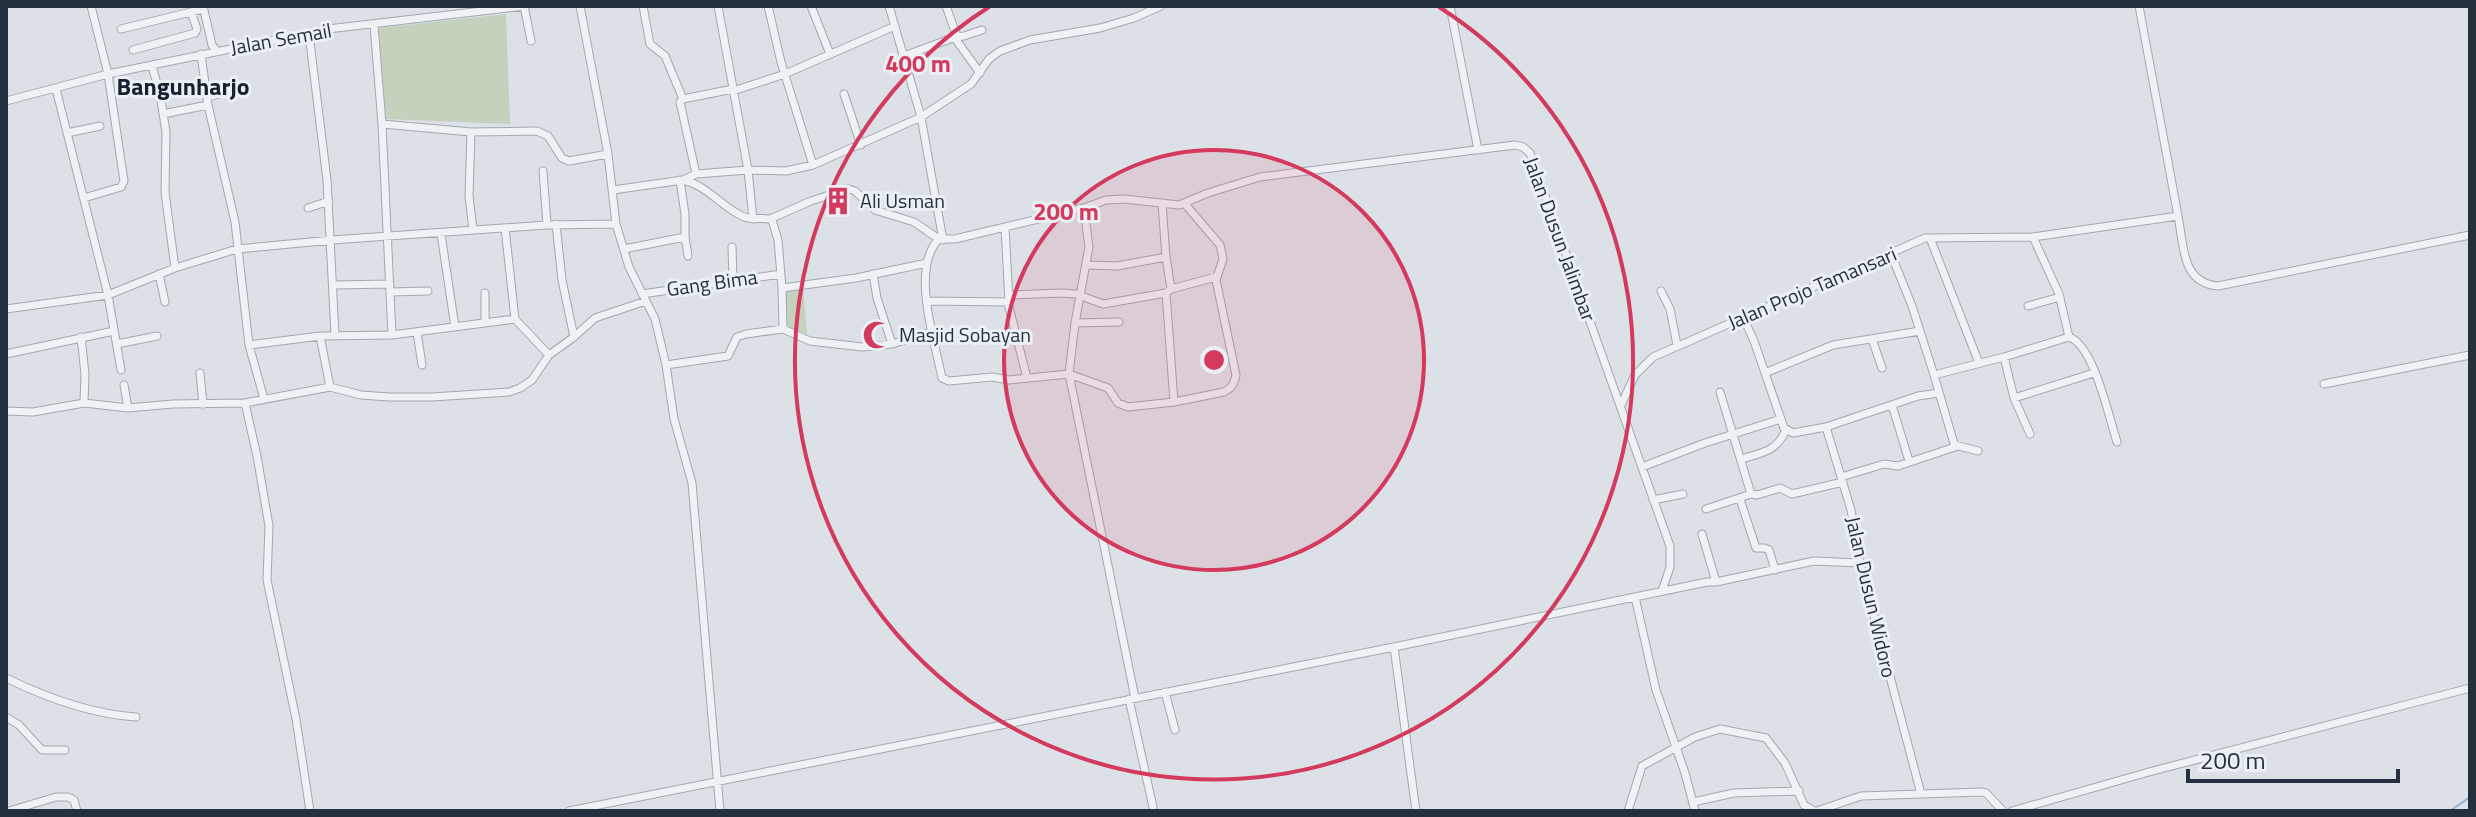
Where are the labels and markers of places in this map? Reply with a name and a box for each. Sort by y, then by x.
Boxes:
place label: Ali Usman [860,185,945,216]
building icon: Ali Usman [823,186,853,216]
place label: Masjid Sobayan [899,319,1031,350]
mosque icon: Masjid Sobayan [862,320,892,350]
centre of rings [1200,346,1228,374]

